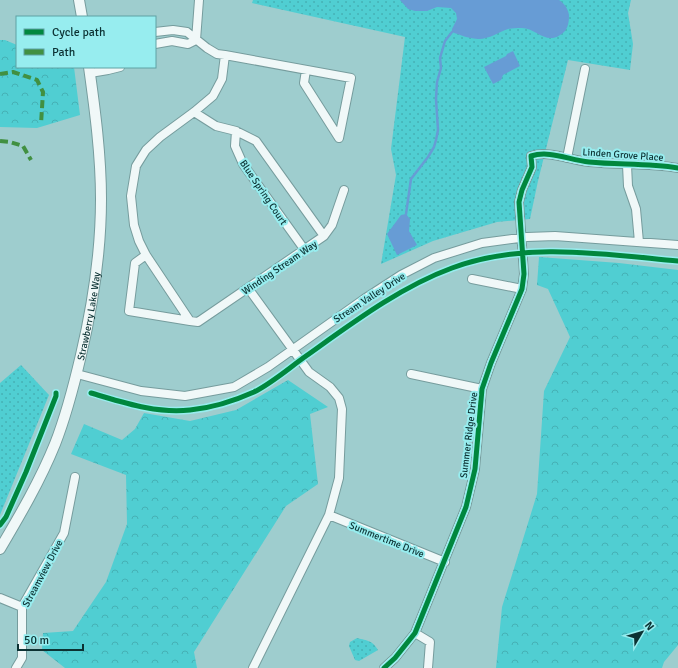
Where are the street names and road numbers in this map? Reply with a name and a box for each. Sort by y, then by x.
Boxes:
street label: Linden Grove Place [582,146,664,164]
street label: Blue Spring Court [237,158,290,228]
street label: Winding Stream Way [240,238,320,297]
street label: Stream Valley Drive [331,270,408,325]
street label: Strawberry Lake Way [75,271,103,362]
street label: Summer Ridge Drive [458,391,480,479]
street label: Summertime Drive [347,519,426,560]
street label: Streamview Drive [20,538,66,609]

